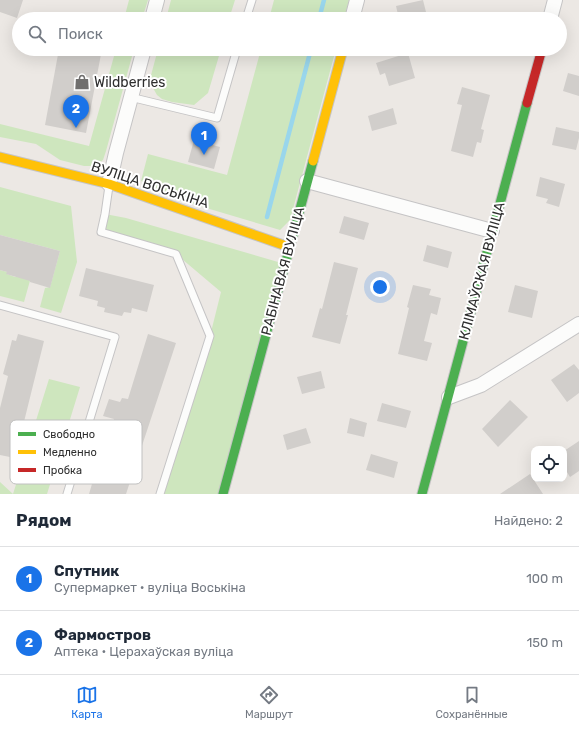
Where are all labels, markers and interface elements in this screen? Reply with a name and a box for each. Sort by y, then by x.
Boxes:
search box [12,12,567,56]
icon: search [26,23,48,45]
text: Поиск [58,25,103,43]
shop icon: Wildberries [73,73,91,91]
place label: Wildberries [94,74,166,91]
pin: 2 [63,95,89,128]
pin: 1 [191,122,217,155]
street label: ВУЛІЦА ВОСЬКІНА [89,158,212,212]
street label: КЛІМАЎСКАЯ ВУЛІЦА [454,199,509,342]
street label: РАБІНАВАЯ ВУЛІЦА [258,204,309,337]
your location [370,277,390,297]
legend [10,420,142,484]
text: Свободно [43,428,95,441]
text: Медленно [43,446,97,459]
map controls [531,446,567,482]
button: locate [531,446,567,482]
text: Пробка [43,464,82,477]
text: Рядом [16,510,72,530]
text: Найдено: 2 [494,513,563,528]
text: Спутник [54,562,119,580]
text: 1 [26,571,32,586]
text: 100 m [526,571,563,586]
text: Супермаркет · вуліца Воськіна [54,580,246,595]
text: Фармостров [54,626,151,644]
text: 2 [25,635,33,650]
text: 150 m [527,635,563,650]
text: Аптека · Церахаўская вуліца [54,644,233,659]
tab: Карта [71,684,103,721]
tab: Маршрут [245,684,293,721]
tab: Сохранённые [435,684,508,721]

